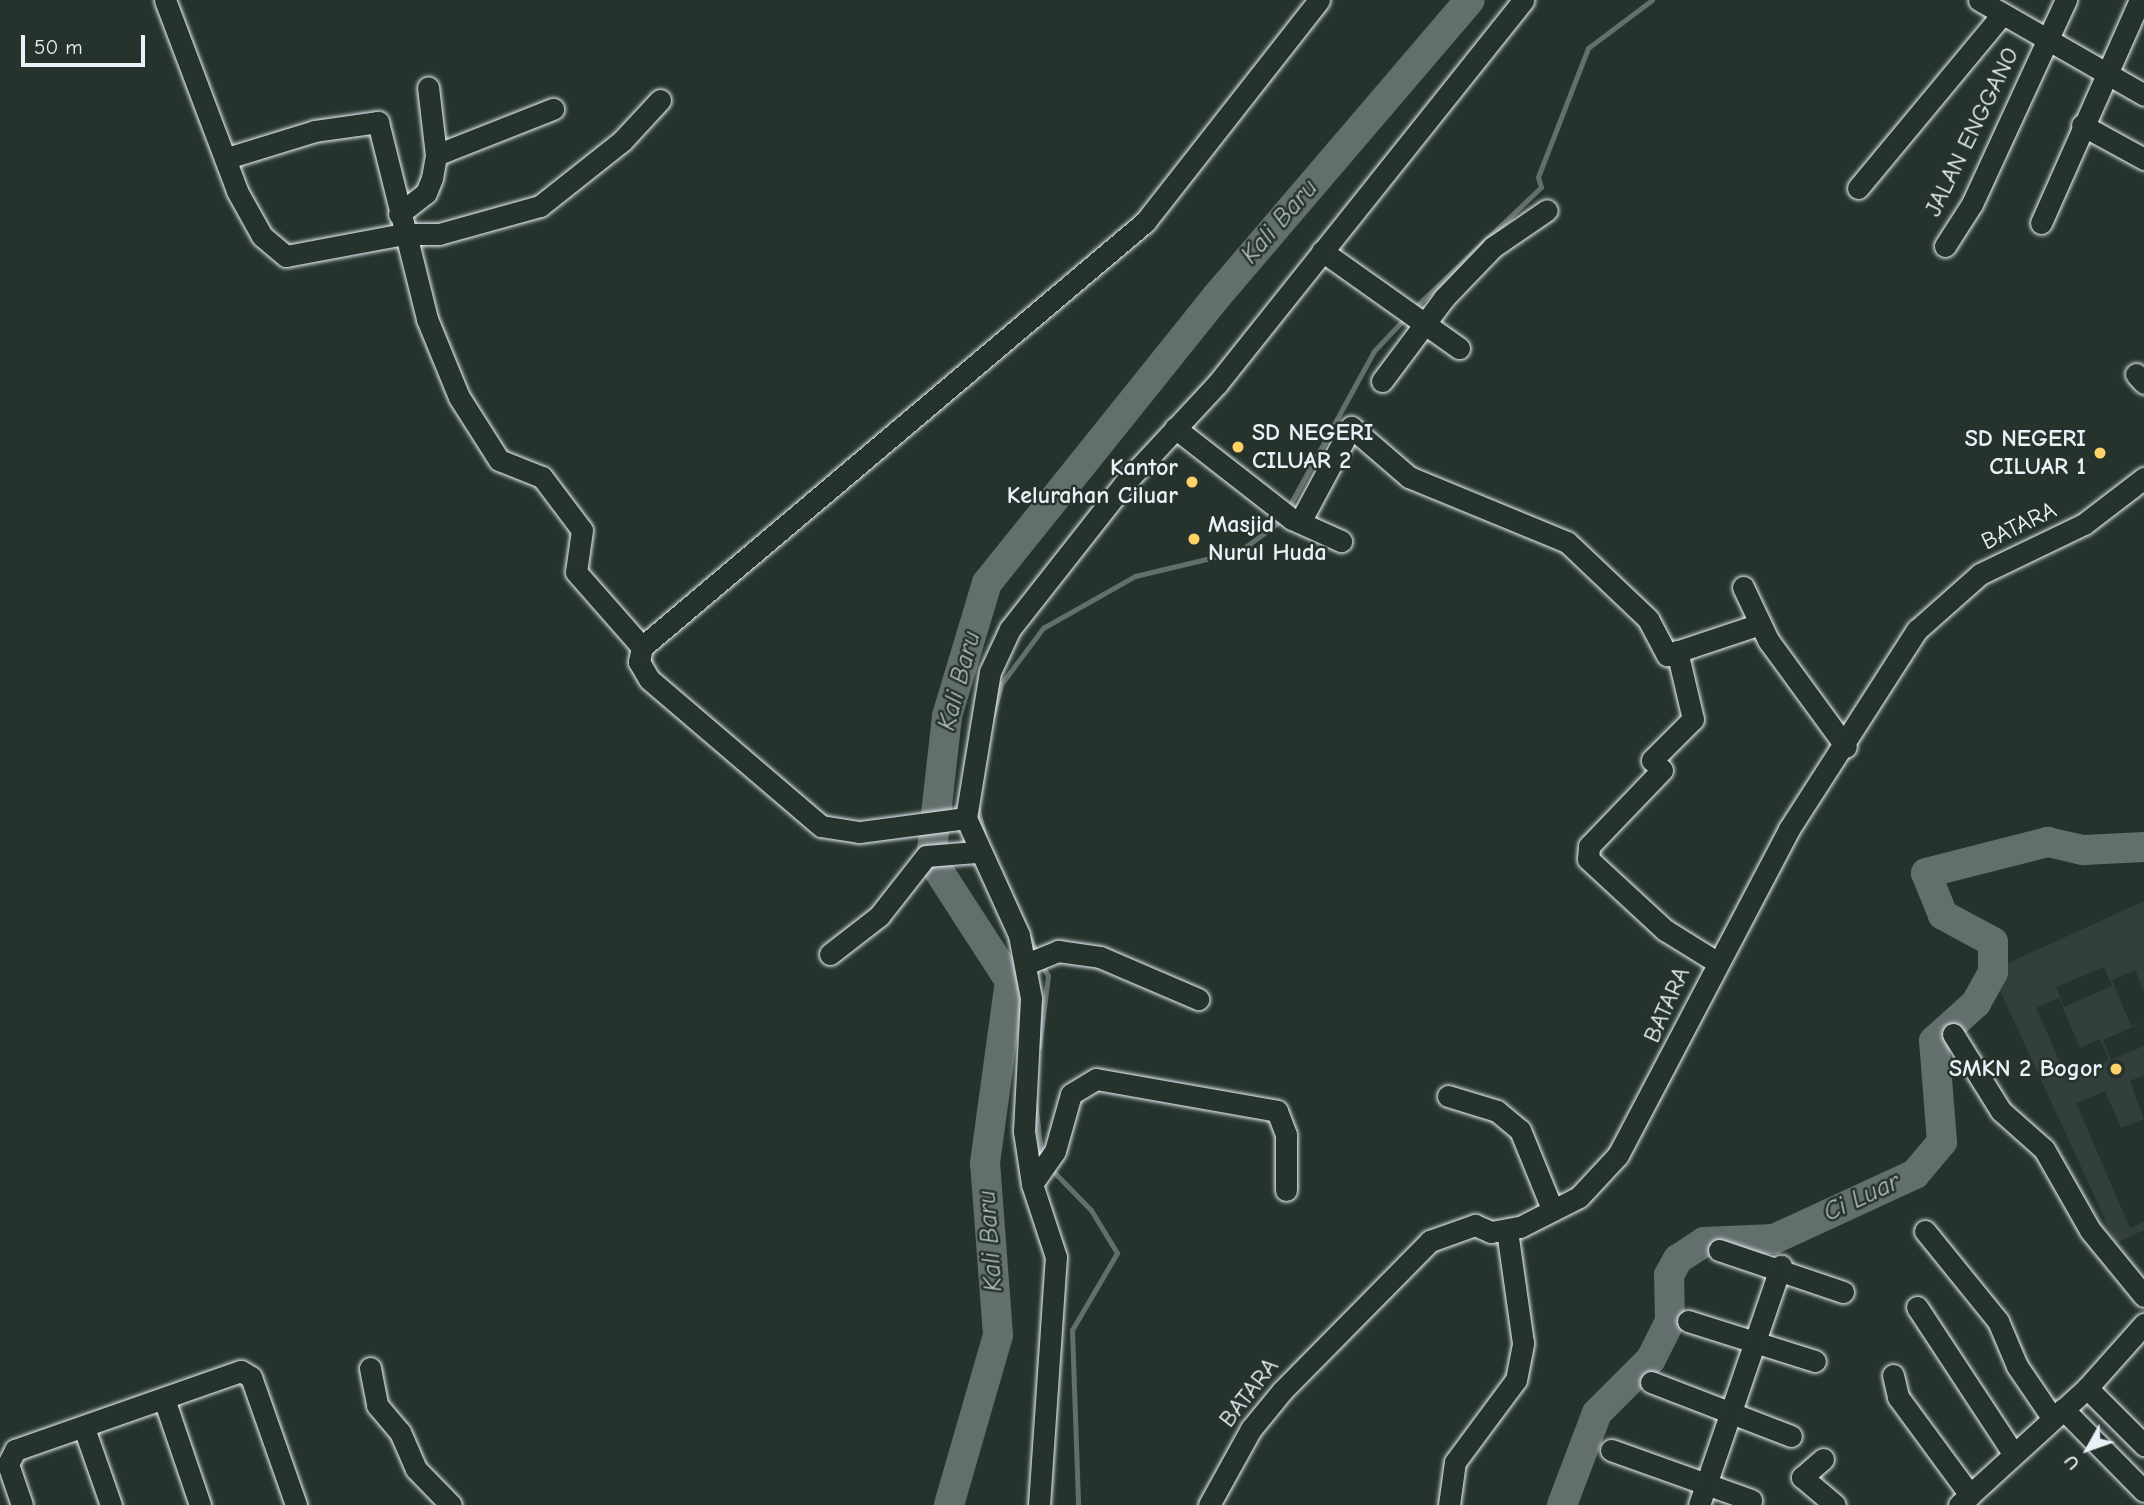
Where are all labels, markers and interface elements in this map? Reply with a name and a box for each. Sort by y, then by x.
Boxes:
scale bar [24,21,149,65]
text: 50 m [34,35,83,59]
street label: JALAN ENGGANO [1919,43,2025,221]
water label: Kali Baru [1235,173,1325,271]
place label: SD NEGERI CILUAR 2 [1252,419,1373,475]
place label: SD NEGERI CILUAR 1 [1965,425,2086,481]
marker: SD NEGERI CILUAR 2 [1230,439,1246,455]
marker: SD NEGERI CILUAR 1 [2092,445,2108,461]
place label: Kantor Kelurahan Ciluar [1007,454,1178,510]
marker: Kantor Kelurahan Ciluar [1184,474,1200,490]
street label: BATARA [1977,496,2061,556]
place label: Masjid Nurul Huda [1208,511,1327,567]
marker: Masjid Nurul Huda [1186,531,1202,547]
water label: Kali Baru [932,628,988,734]
street label: BATARA [1638,963,1696,1047]
place label: SMKN 2 Bogor [1949,1055,2102,1083]
marker: SMKN 2 Bogor [2108,1061,2124,1077]
water label: Ci Luar [1819,1167,1905,1229]
water label: Kali Baru [972,1189,1010,1293]
street label: BATARA [1213,1353,1285,1433]
north arrow [2053,1414,2123,1484]
text: U [2059,1451,2084,1474]

